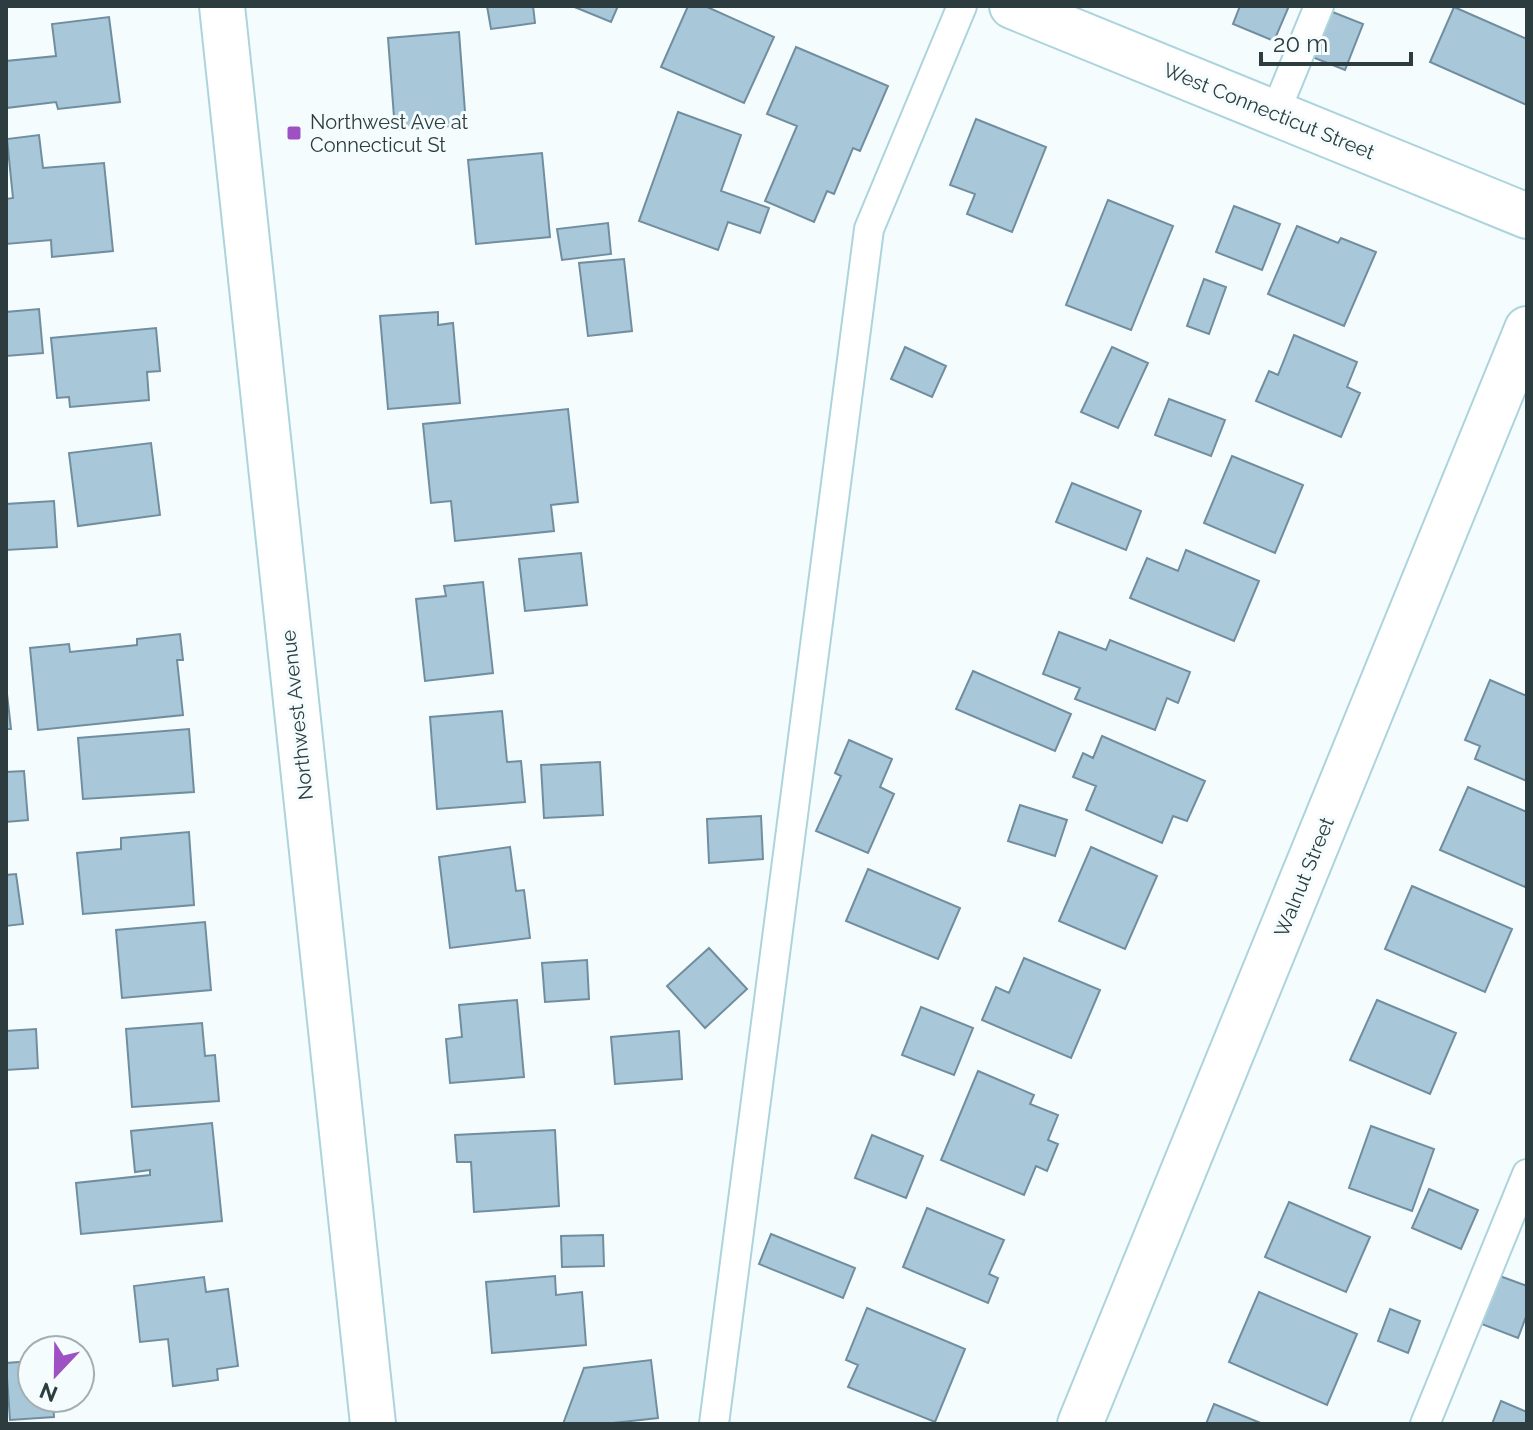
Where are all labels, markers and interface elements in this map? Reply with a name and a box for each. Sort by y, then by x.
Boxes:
scale bar [1261,16,1411,66]
text: 20 m [1273,29,1328,58]
street label: West Connecticut Street [1160,58,1378,164]
place label: Northwest Ave at Connecticut St [310,110,469,157]
marker: Northwest Ave at Connecticut St [285,124,303,142]
street label: Northwest Avenue [276,628,318,801]
street label: Walnut Street [1269,813,1339,940]
north arrow [16,1334,96,1414]
text: N [36,1377,61,1408]

